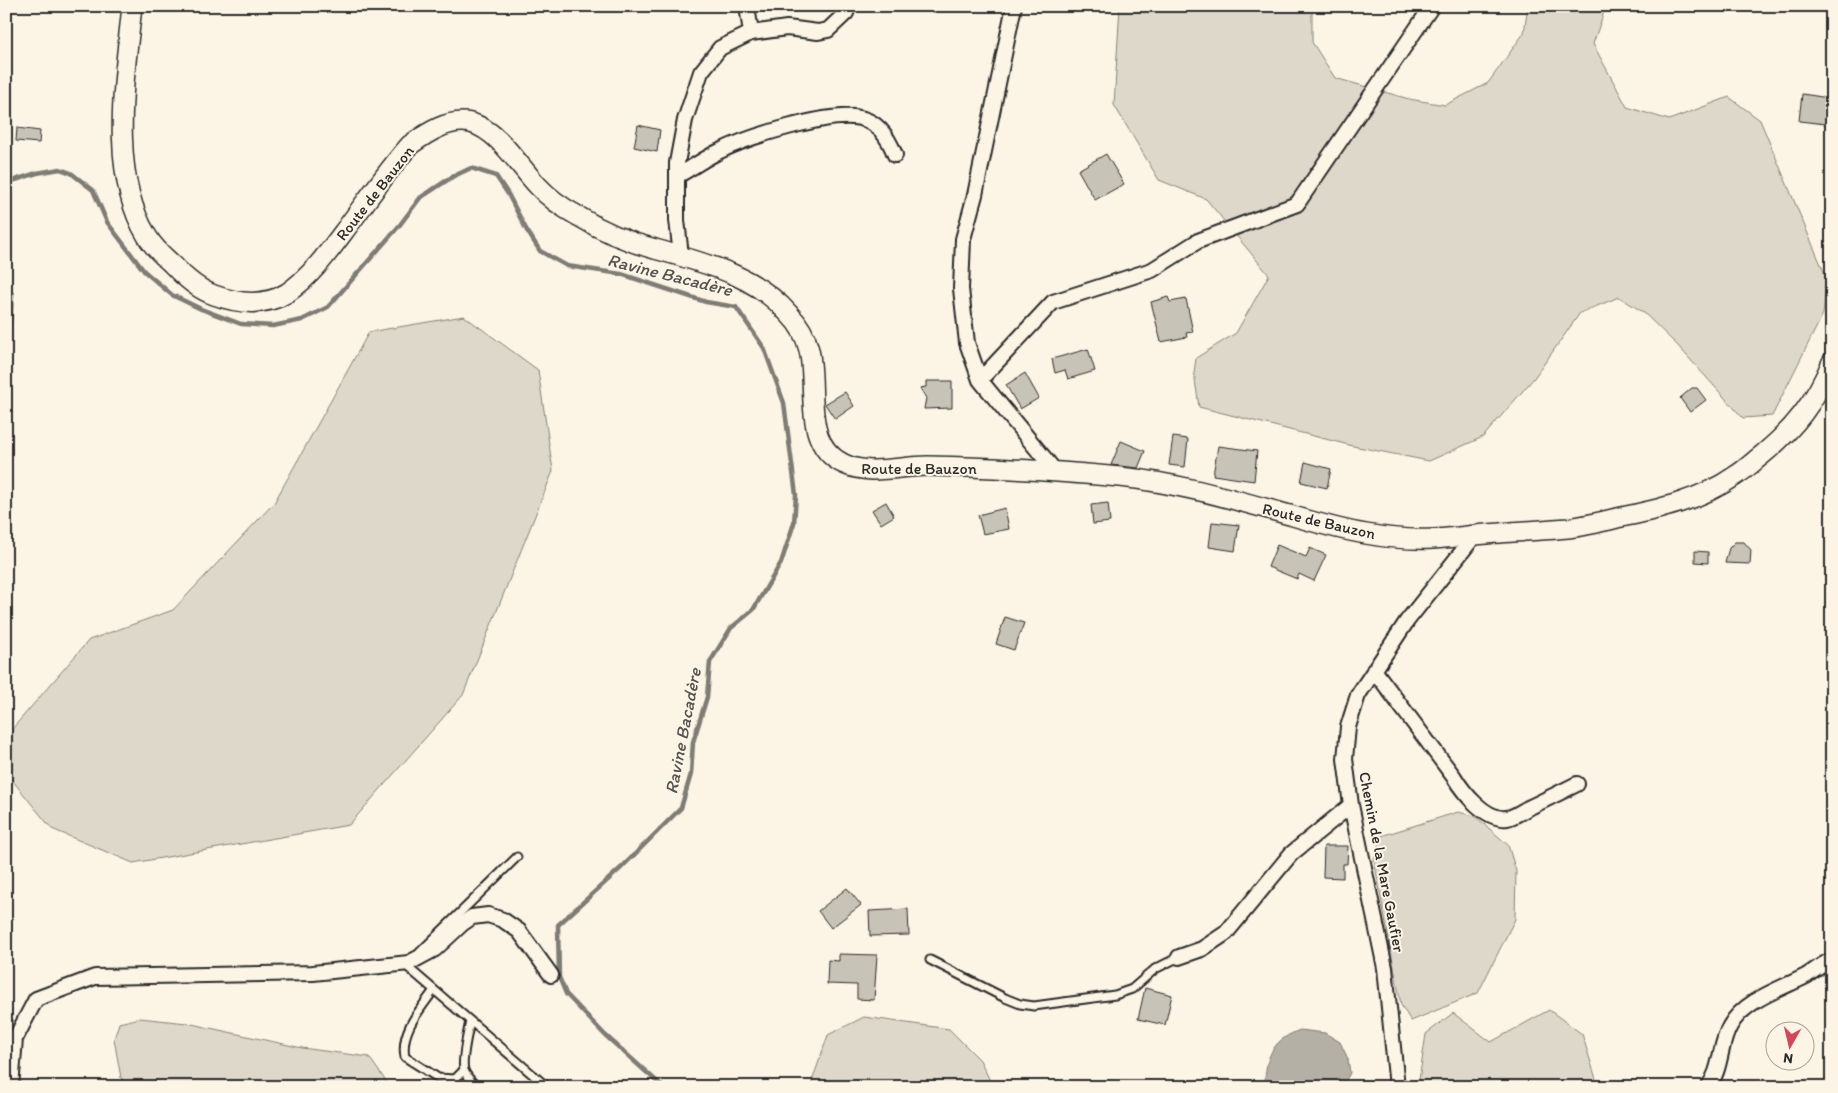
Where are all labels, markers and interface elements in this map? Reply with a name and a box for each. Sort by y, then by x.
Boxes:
street label: Route de Bauzon [332,142,418,244]
water label: Ravine Bacadère [605,249,736,301]
street label: Route de Bauzon [861,459,977,478]
street label: Route de Bauzon [1261,499,1377,543]
water label: Ravine Bacadère [660,665,706,796]
street label: Chemin de la Mare Gaufier [1355,770,1409,954]
north arrow [1766,1020,1816,1070]
text: N [1782,1049,1794,1067]

